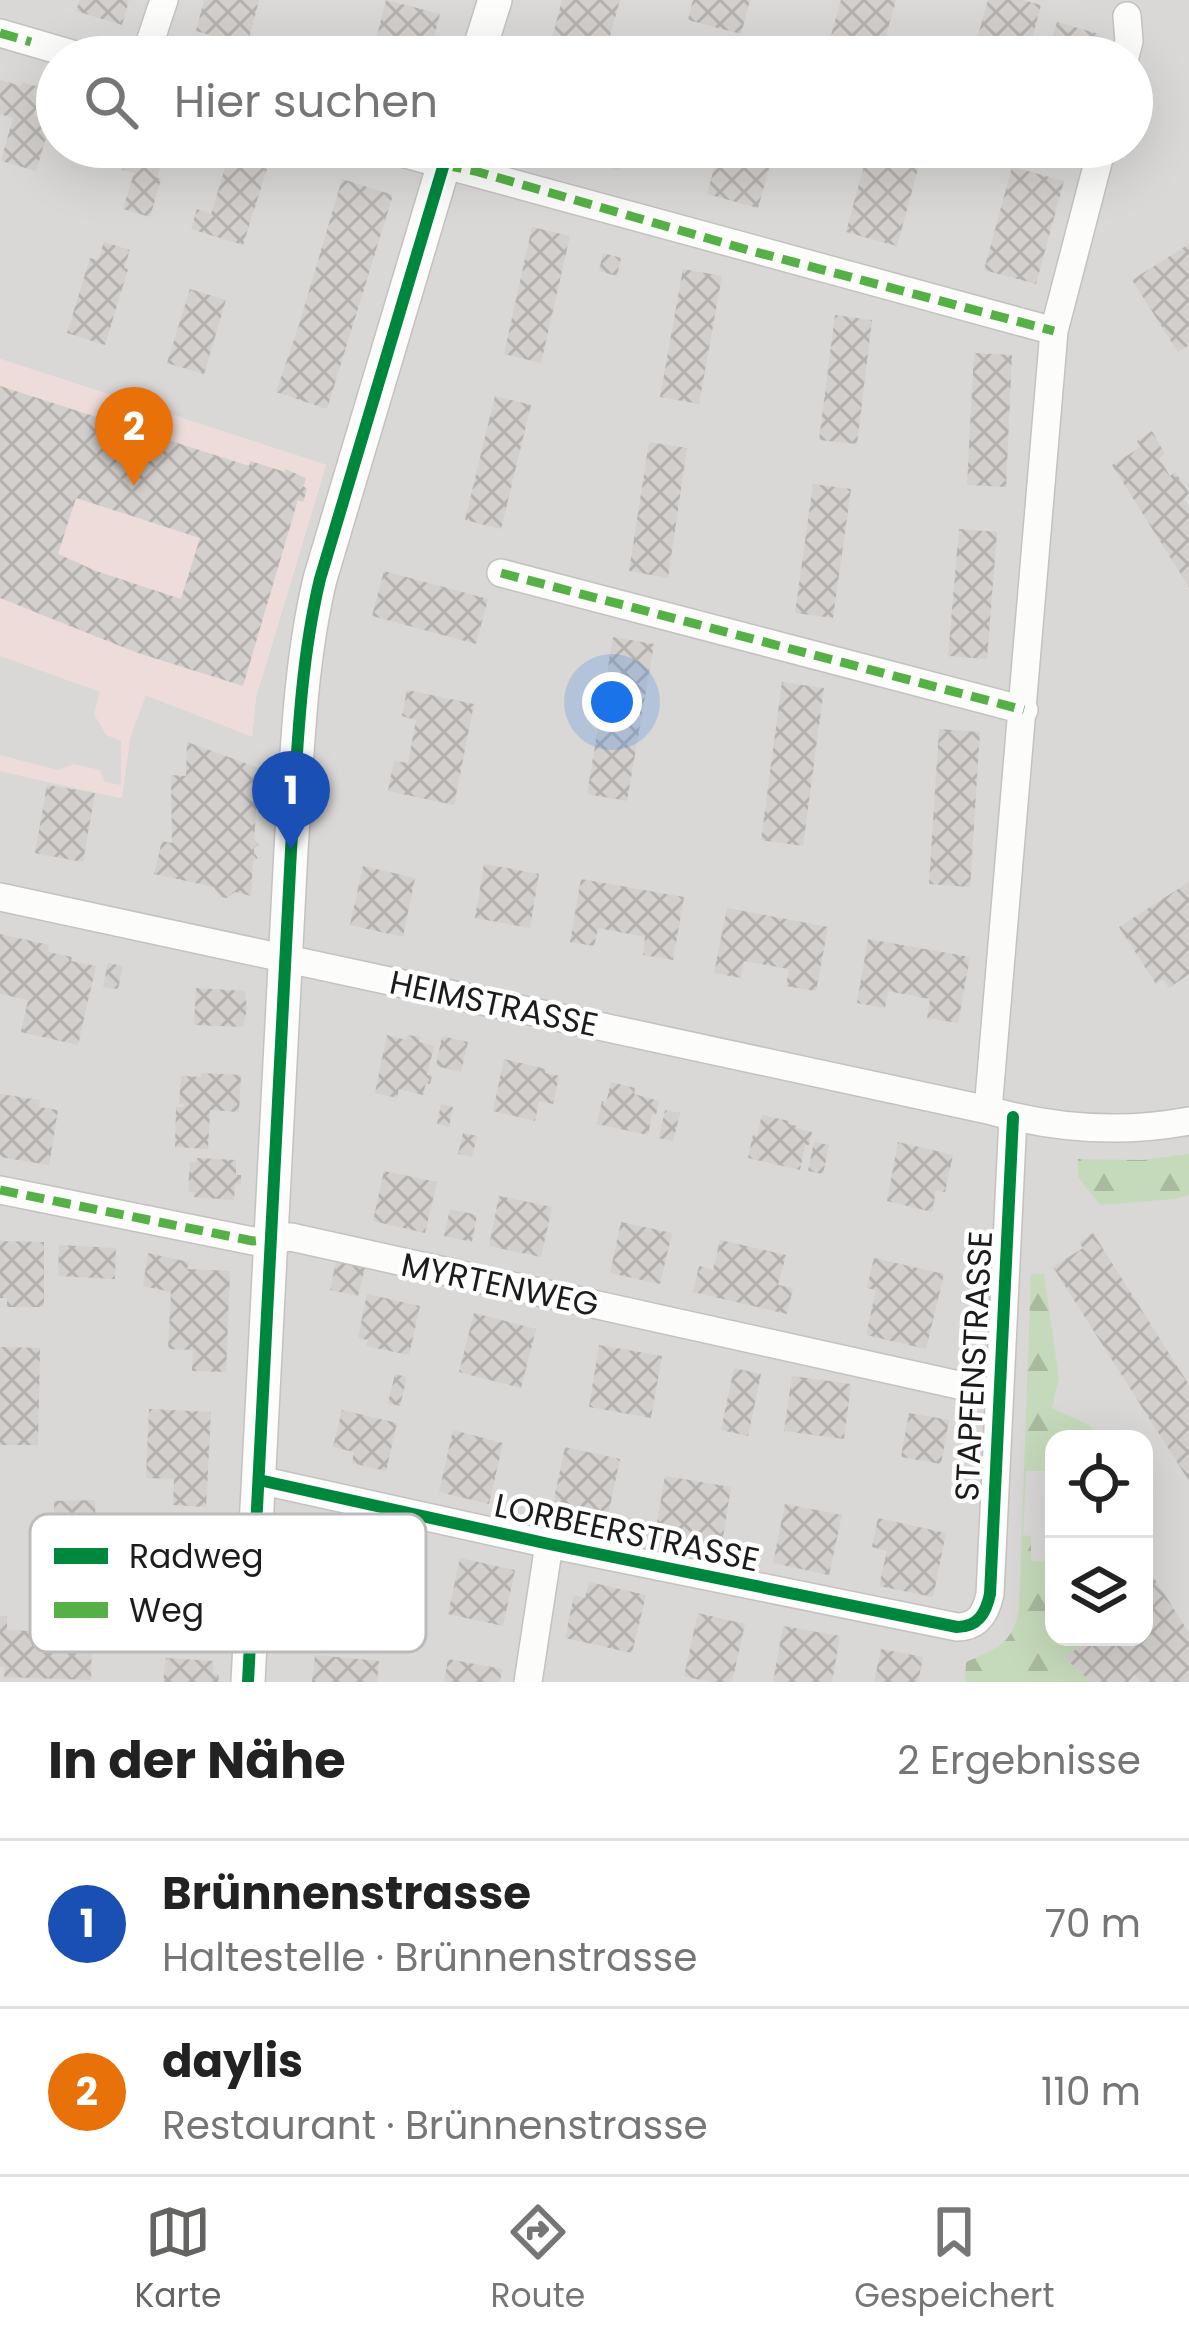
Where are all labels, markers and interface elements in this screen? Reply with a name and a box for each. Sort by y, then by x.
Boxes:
search box [36,36,1153,168]
icon: search [78,69,144,135]
text: Hier suchen [174,70,438,133]
pin: 2 [95,387,173,486]
your location [582,672,642,732]
pin: 1 [252,751,330,850]
street label: HEIMSTRASSE [386,959,602,1048]
street label: STAPFENSTRASSE [943,1230,1004,1502]
street label: MYRTENWEG [397,1241,603,1328]
map controls [1045,1430,1153,1646]
button: locate [1045,1430,1153,1538]
street label: LORBEERSTRASSE [490,1481,764,1584]
legend [30,1514,426,1652]
text: Radweg [129,1533,264,1580]
button: layers [1045,1538,1153,1646]
text: Weg [129,1587,204,1634]
text: In der Nähe [48,1724,346,1796]
text: 2 Ergebnisse [897,1733,1141,1788]
text: Brünnenstrasse [162,1862,531,1925]
text: 1 [80,1896,94,1951]
text: 70 m [1045,1896,1141,1951]
text: Haltestelle · Brünnenstrasse [162,1930,697,1985]
text: daylis [162,2030,303,2093]
text: 2 [76,2064,98,2119]
text: 110 m [1041,2064,1141,2119]
text: Restaurant · Brünnenstrasse [162,2098,708,2153]
tab: Karte [135,2199,221,2321]
tab: Route [490,2199,585,2321]
tab: Gespeichert [854,2199,1054,2321]

